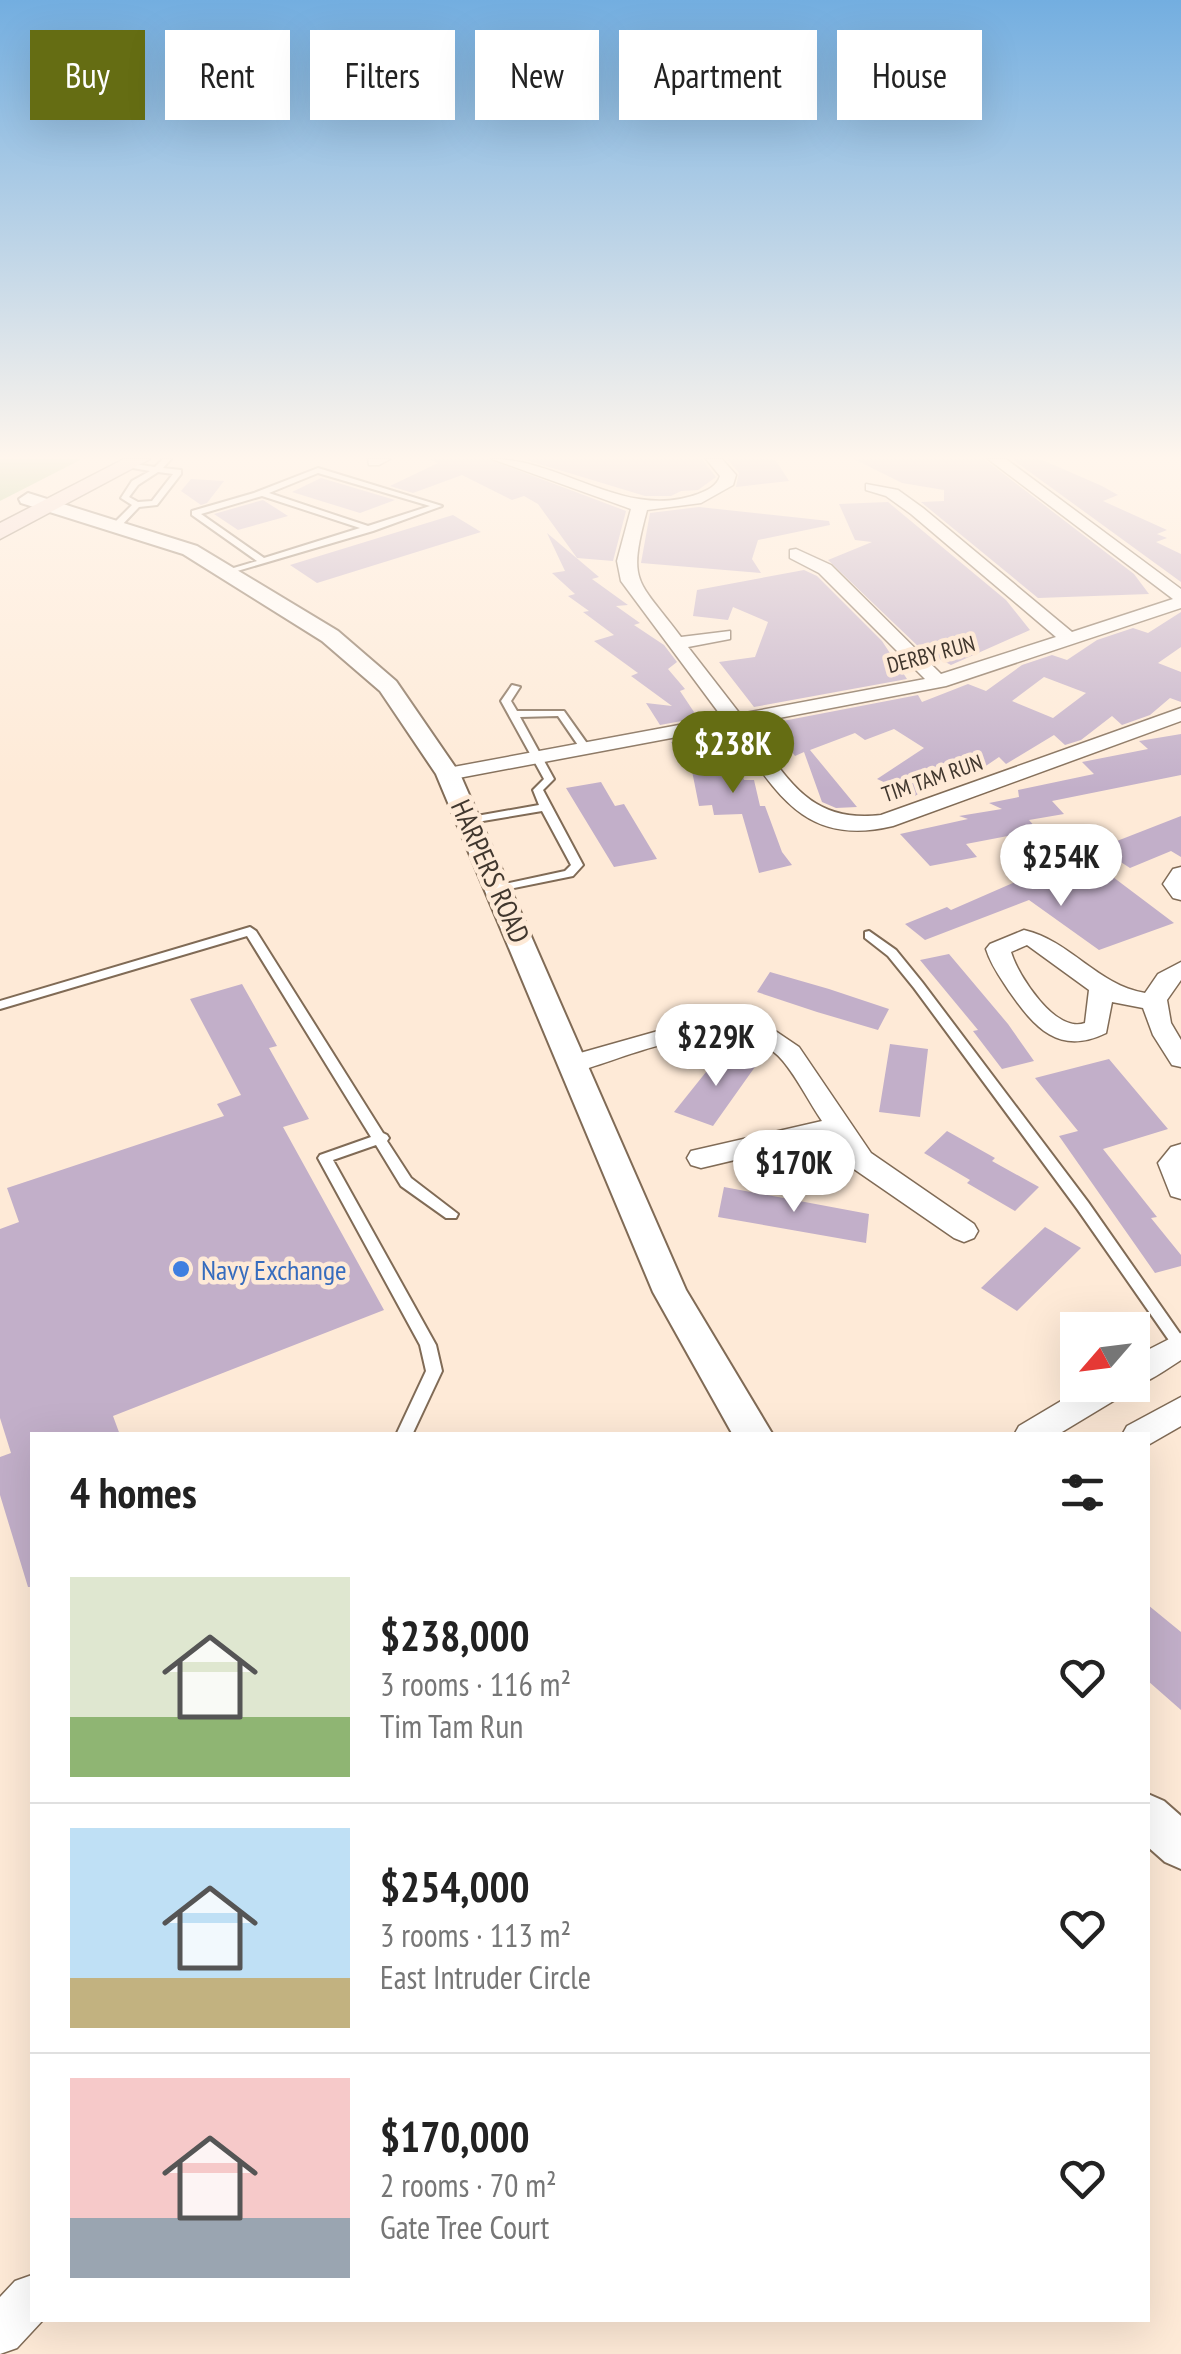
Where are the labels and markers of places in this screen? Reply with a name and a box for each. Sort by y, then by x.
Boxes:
pin: $238K [663,711,803,796]
pin: $254K [991,824,1131,909]
pin: $229K [646,1004,786,1089]
pin: $170K [724,1130,864,1215]
place label: Navy Exchange [201,1251,347,1288]
marker: Navy Exchange [170,1258,192,1280]

